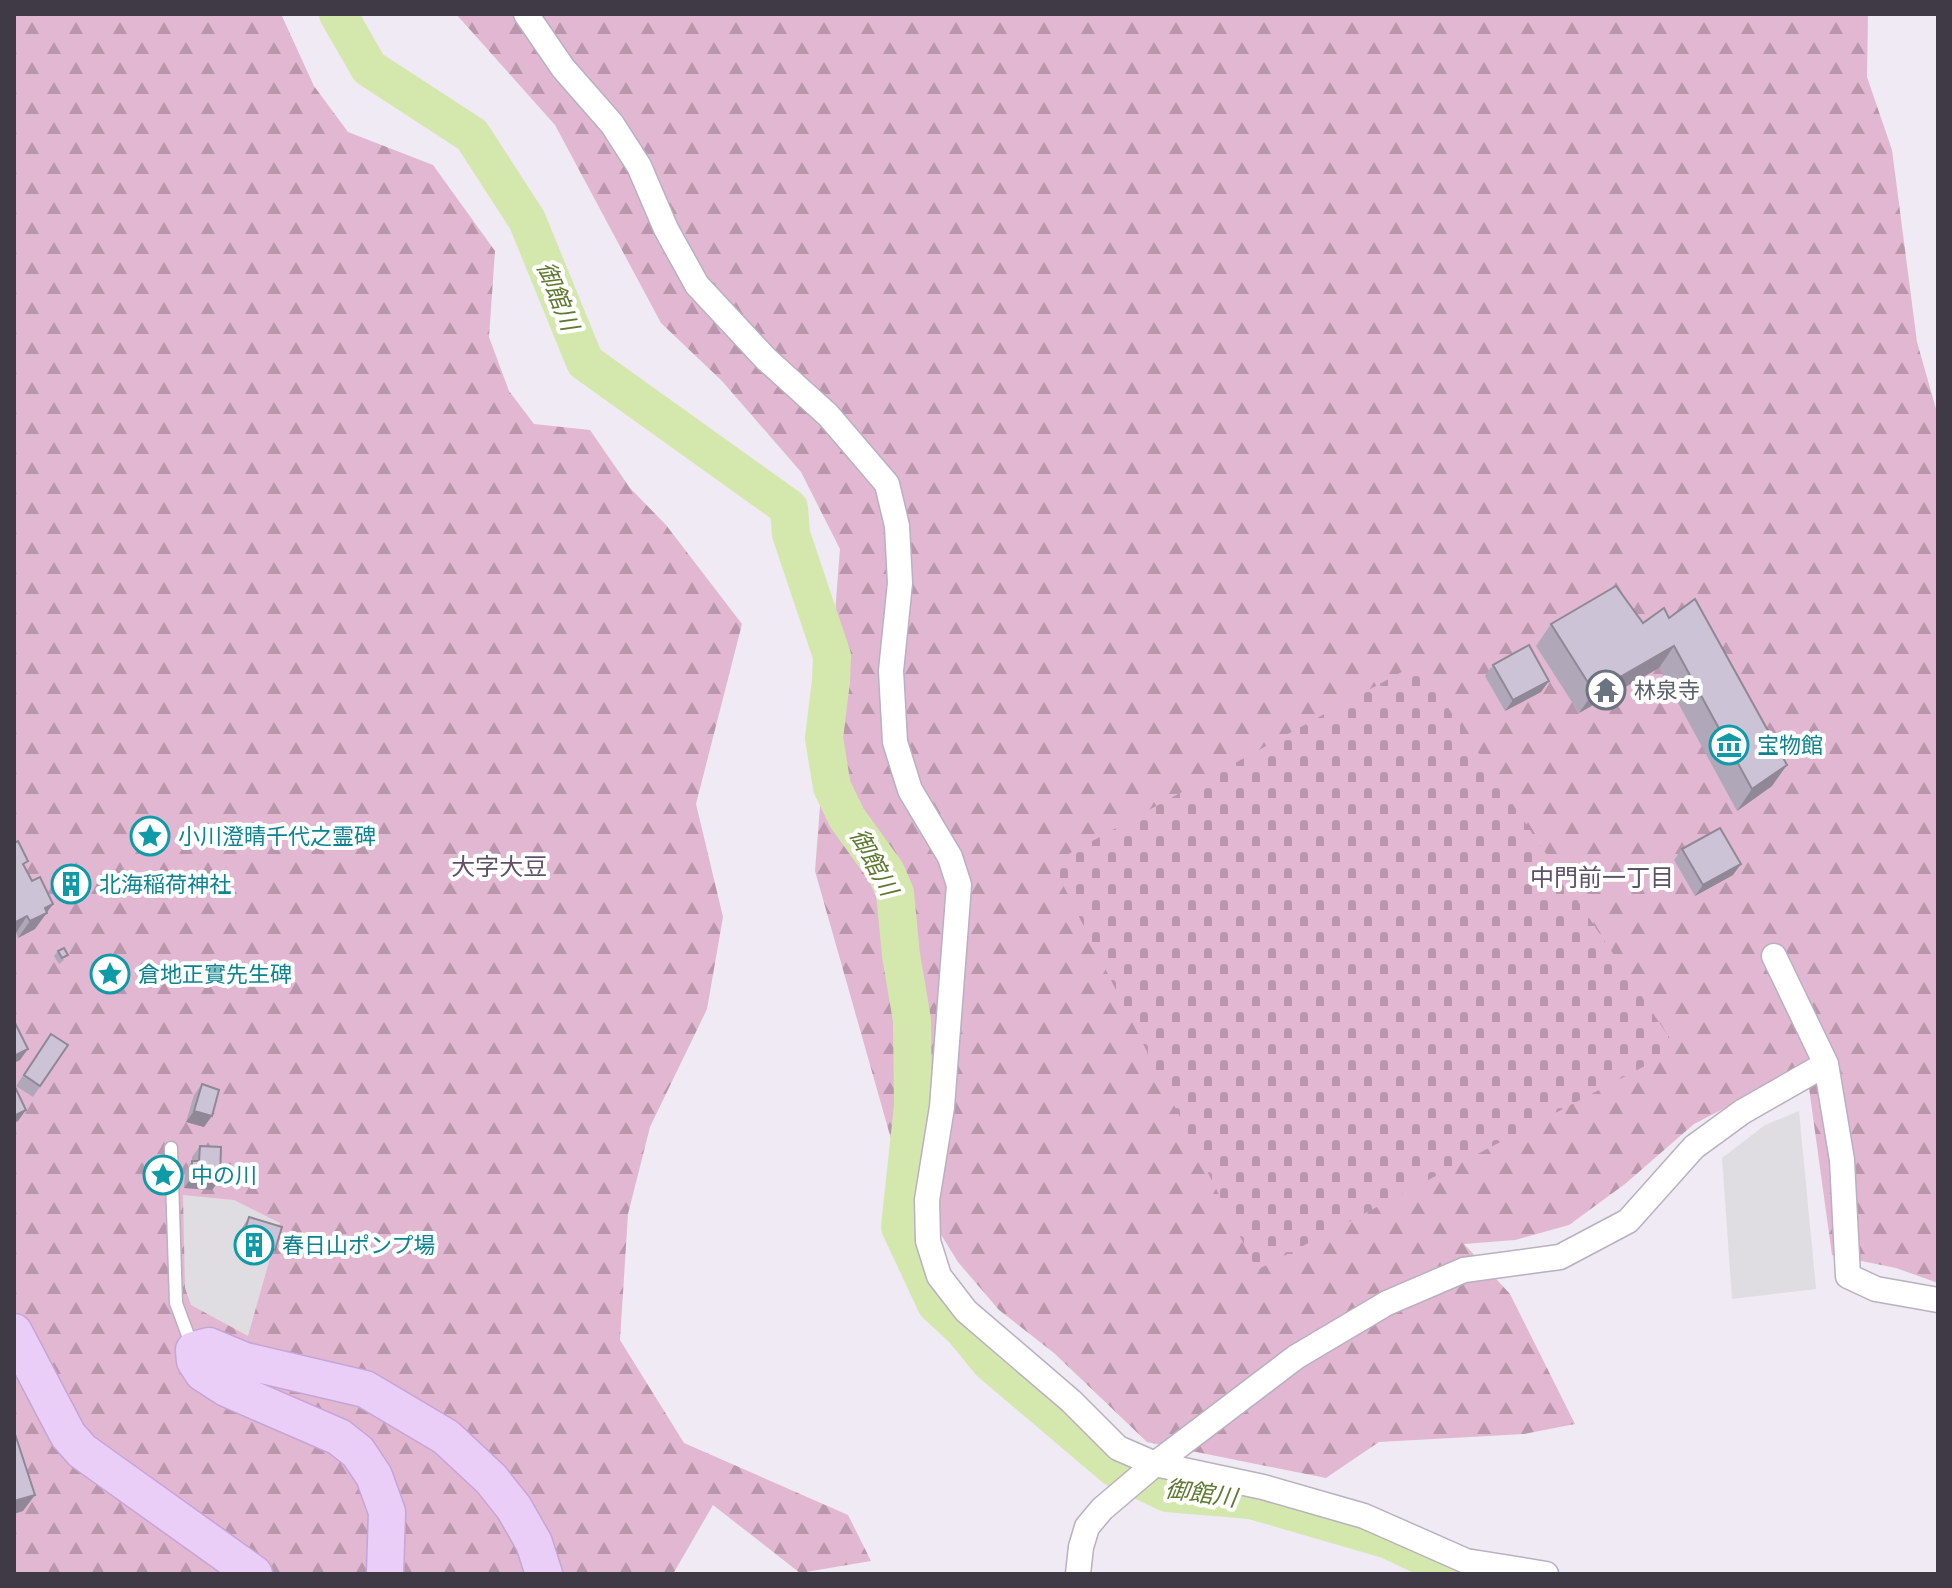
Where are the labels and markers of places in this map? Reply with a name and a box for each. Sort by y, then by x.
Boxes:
temple icon: 林泉寺 [1585,669,1627,711]
place label: 林泉寺 [1634,678,1700,703]
museum icon: 宝物館 [1708,724,1750,766]
place label: 宝物館 [1757,733,1823,758]
place icon: 小川澄晴千代之霊碑 [129,815,171,857]
place label: 小川澄晴千代之霊碑 [178,824,376,849]
building icon: 北海稲荷神社 [50,863,92,905]
place label: 北海稲荷神社 [99,872,231,897]
place icon: 倉地正實先生碑 [89,953,131,995]
place label: 倉地正實先生碑 [138,962,292,987]
place icon: 中の川 [142,1154,184,1196]
place label: 中の川 [191,1163,257,1188]
building icon: 春日山ポンプ場 [233,1224,275,1266]
place label: 春日山ポンプ場 [282,1233,435,1258]

